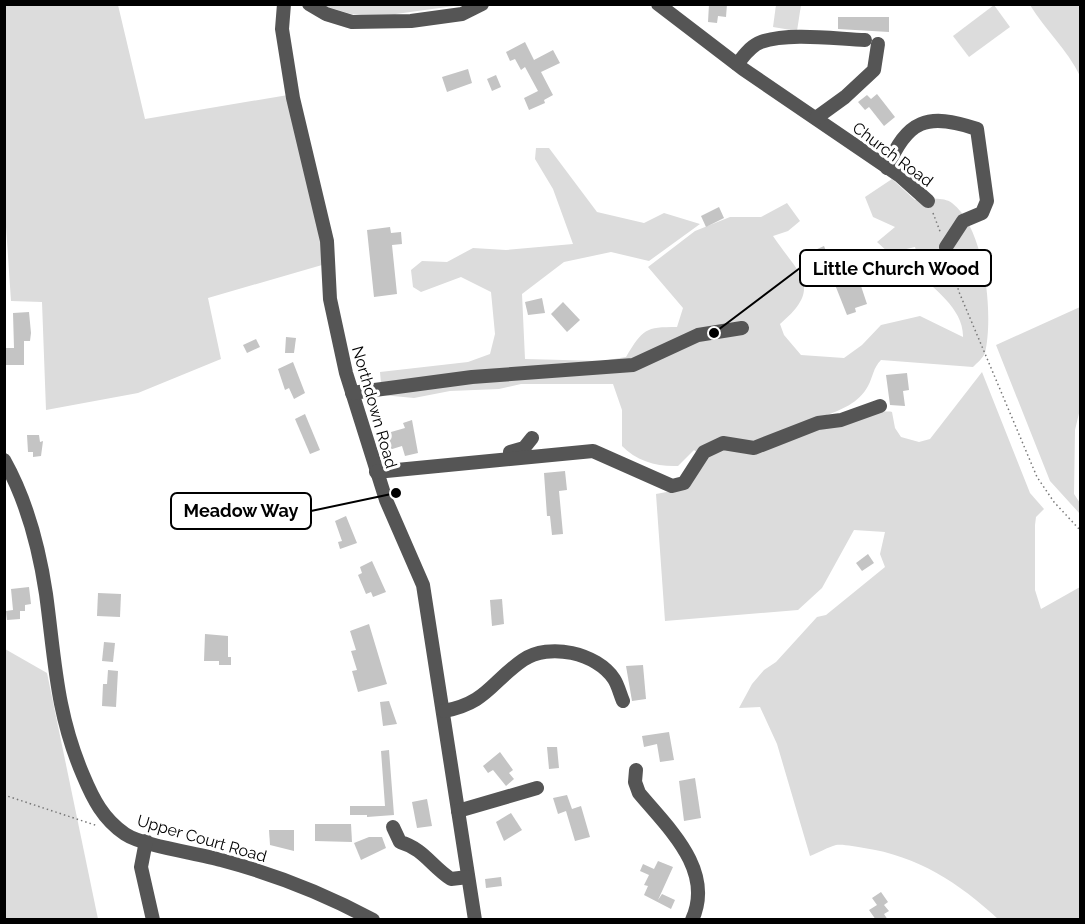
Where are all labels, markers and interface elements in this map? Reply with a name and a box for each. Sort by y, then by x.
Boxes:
street label: Church Road [849,118,937,191]
callout: Little Church Wood [800,250,991,286]
text: Little Church Wood [813,258,979,279]
street label: Northdown Road [348,344,401,470]
callout: Meadow Way [171,493,311,529]
text: Meadow Way [184,500,298,521]
street label: Upper Court Road [135,811,269,866]

